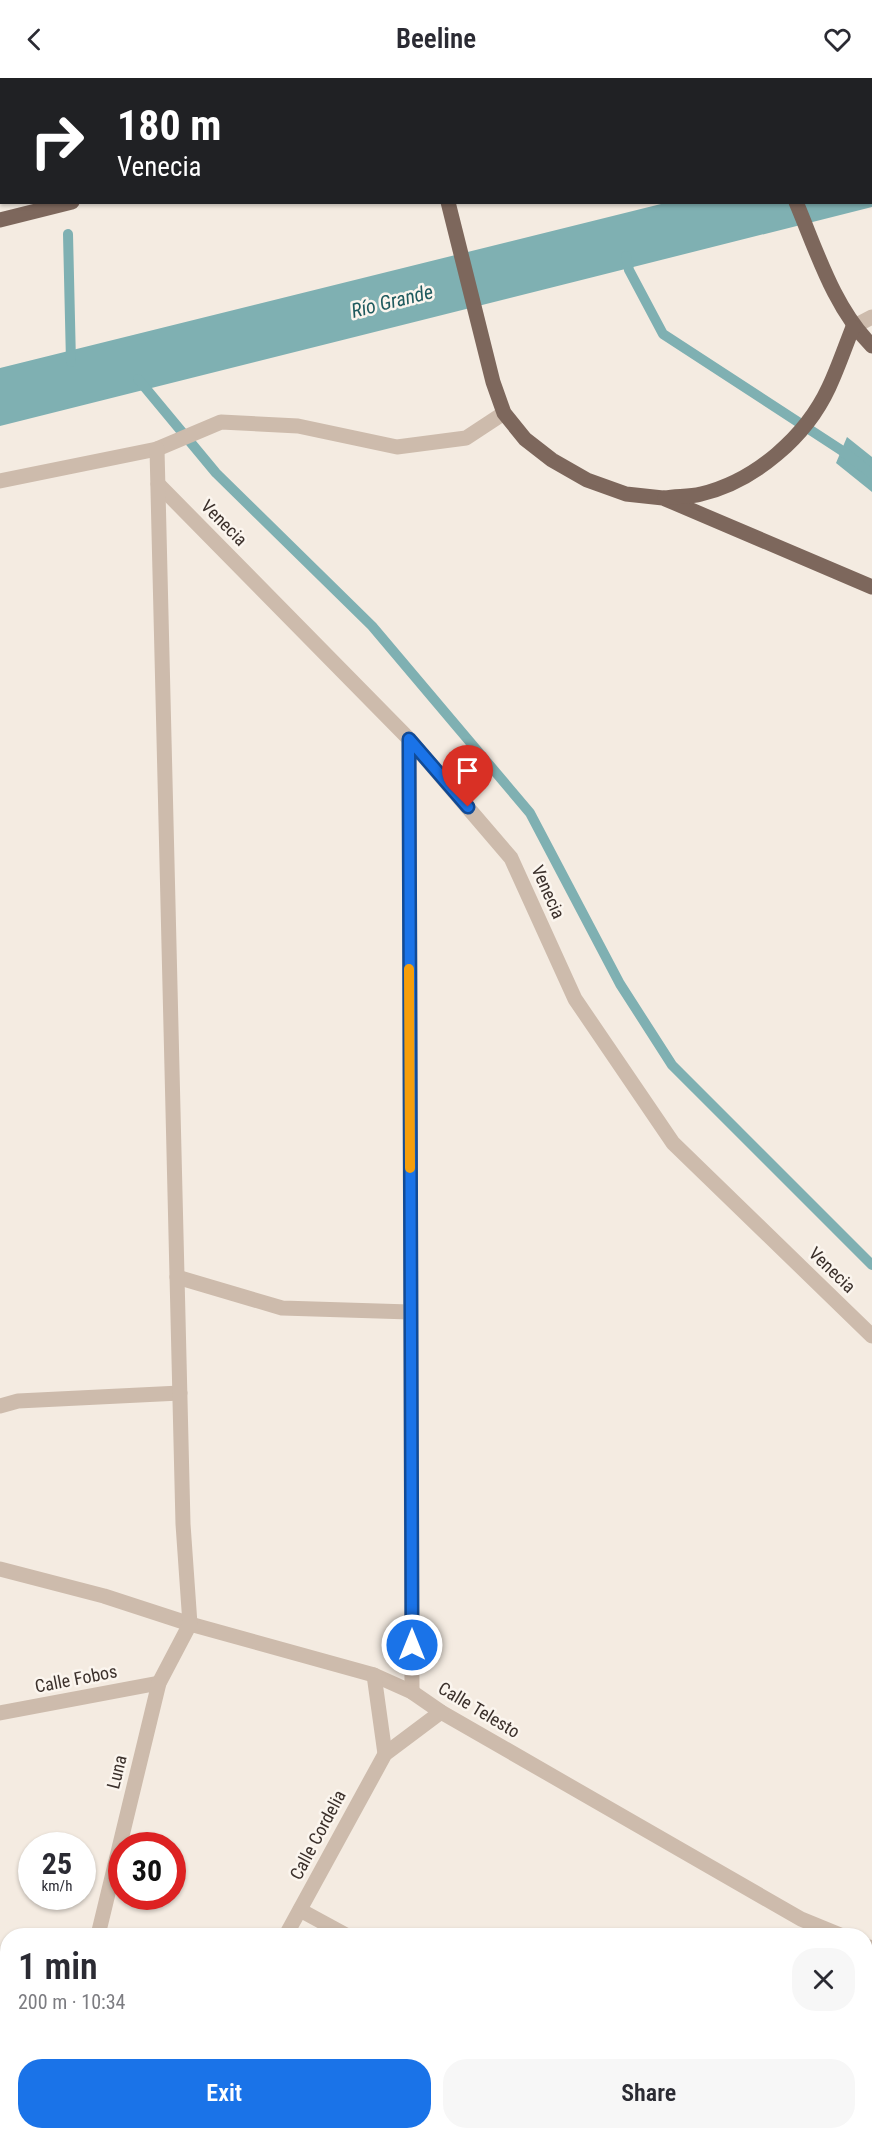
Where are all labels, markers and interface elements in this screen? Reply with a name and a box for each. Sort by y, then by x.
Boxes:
icon: back [18,23,51,56]
text: Beeline [396,23,476,55]
icon: heart [821,23,854,56]
text: 180 m [117,101,222,150]
icon: right [18,102,96,180]
text: Venecia [117,151,202,183]
water label: Río Grande [349,279,435,323]
street label: Venecia [197,495,252,550]
pin [442,745,493,807]
icon: arrive [451,754,484,787]
street label: Venecia [527,862,570,922]
street label: Venecia [805,1243,860,1297]
position arrow [380,1613,444,1677]
street label: Calle Fobos [33,1660,119,1697]
street label: Calle Telesto [435,1677,524,1742]
street label: Luna [102,1753,131,1791]
street label: Calle Cordelia [285,1786,350,1883]
speed limit sign: 30 [108,1832,186,1910]
text: 25 [42,1846,72,1881]
text: km/h [42,1877,72,1895]
text: 1 min [18,1946,98,1988]
button: close [792,1948,855,2011]
text: 200 m · 10:34 [18,1990,125,2014]
button: Exit [18,2059,431,2128]
button: Share [443,2059,855,2128]

